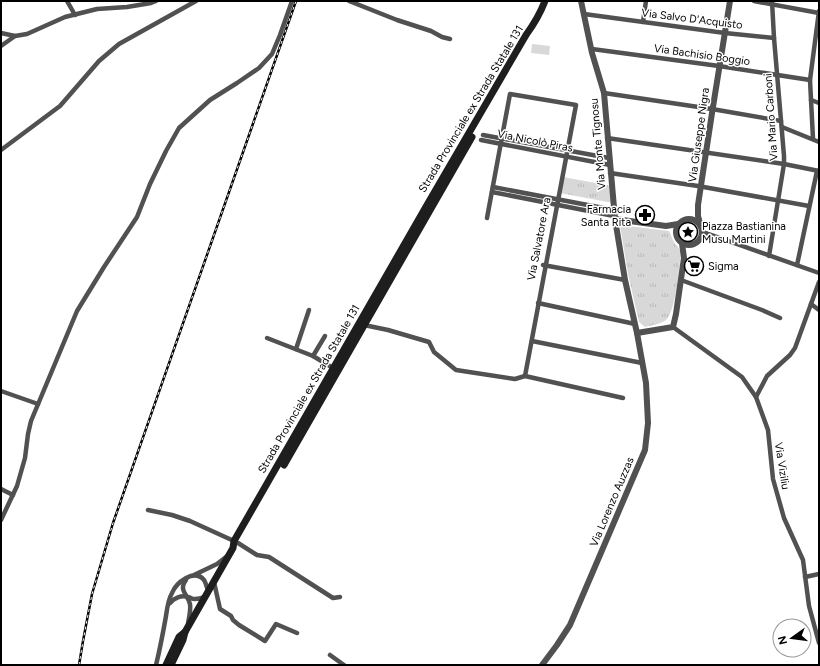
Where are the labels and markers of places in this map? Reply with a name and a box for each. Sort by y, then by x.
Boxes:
place label: Farmacia Santa Rita [581,203,631,229]
pharmacy icon: Farmacia Santa Rita [634,204,656,226]
place label: Piazza Bastianina Musu Martini [702,220,786,246]
place icon: Piazza Bastianina Musu Martini [677,221,699,243]
supermarket icon: Sigma [683,255,705,277]
place label: Sigma [708,260,739,273]

